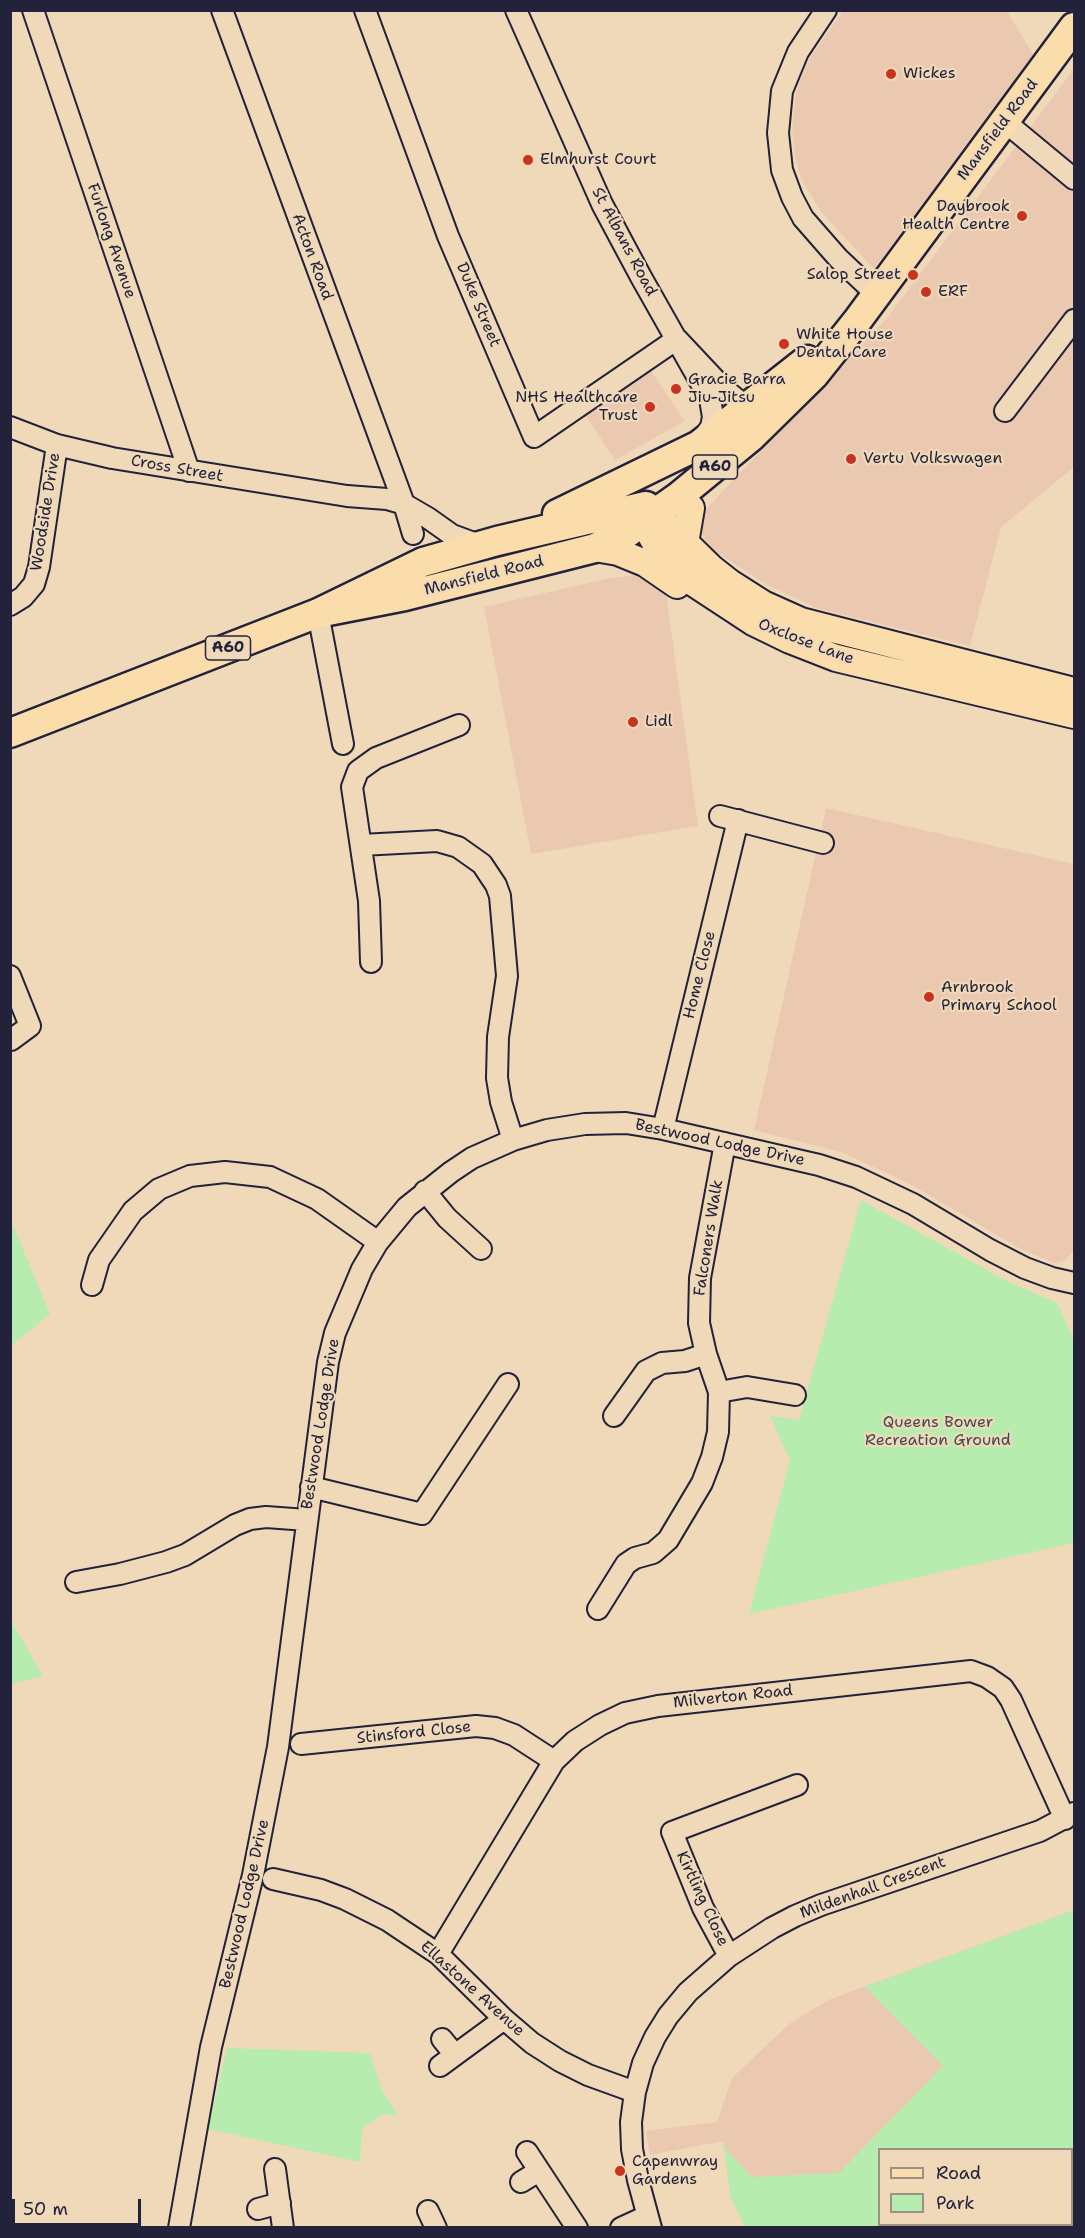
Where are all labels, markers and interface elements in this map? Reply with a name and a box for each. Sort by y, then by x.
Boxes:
place label: Wickes [903,64,956,84]
marker: Wickes [884,67,898,81]
street label: Mansfield Road [954,75,1042,185]
place label: Elmhurst Court [540,150,657,170]
marker: Elmhurst Court [521,153,535,167]
street label: Furlong Avenue [82,181,140,301]
street label: St Albans Road [587,184,661,300]
place label: Daybrook Health Centre [902,197,1010,235]
marker: Daybrook Health Centre [1015,209,1029,223]
street label: Acton Road [287,211,337,303]
street label: Duke Street [452,260,504,350]
place label: Salop Street [807,265,901,285]
marker: Salop Street [906,268,920,282]
place label: ERF [938,282,968,302]
marker: ERF [919,285,933,299]
place label: White House Dental Care [796,325,893,363]
marker: White House Dental Care [777,337,791,351]
place label: Gracie Barra Jiu-Jitsu [688,370,785,408]
marker: Gracie Barra Jiu-Jitsu [669,382,683,396]
place label: NHS Healthcare Trust [515,388,638,426]
marker: NHS Healthcare Trust [643,400,657,414]
place label: Vertu Volkswagen [863,449,1002,469]
street label: Woodside Drive [27,451,65,573]
street label: Cross Street [129,451,225,487]
marker: Vertu Volkswagen [844,452,858,466]
road number: A60 [692,455,738,479]
street label: Mansfield Road [422,552,546,600]
street label: Oxclose Lane [755,615,857,669]
road number: A60 [206,636,250,660]
place label: Lidl [645,712,673,732]
marker: Lidl [626,715,640,729]
street label: Home Close [680,929,720,1021]
place label: Arnbrook Primary School [941,978,1057,1016]
marker: Arnbrook Primary School [922,990,936,1004]
street label: Bestwood Lodge Drive [633,1116,807,1170]
street label: Falconers Walk [690,1178,728,1298]
street label: Bestwood Lodge Drive [298,1337,344,1511]
park label: Queens Bower Recreation Ground [865,1413,1011,1451]
street label: Milverton Road [672,1681,794,1713]
street label: Stinsford Close [356,1717,472,1749]
street label: Bestwood Lodge Drive [216,1818,274,1990]
street label: Kirtling Close [672,1848,732,1950]
street label: Mildenhall Crescent [798,1853,948,1923]
street label: Ellastone Avenue [416,1937,528,2041]
legend [878,2148,1073,2226]
place label: Capenwray Gardens [632,2152,718,2190]
text: Road [936,2161,981,2185]
marker: Capenwray Gardens [613,2164,627,2178]
scale bar [15,2187,144,2225]
text: Park [936,2191,975,2215]
text: 50 m [23,2197,68,2221]

